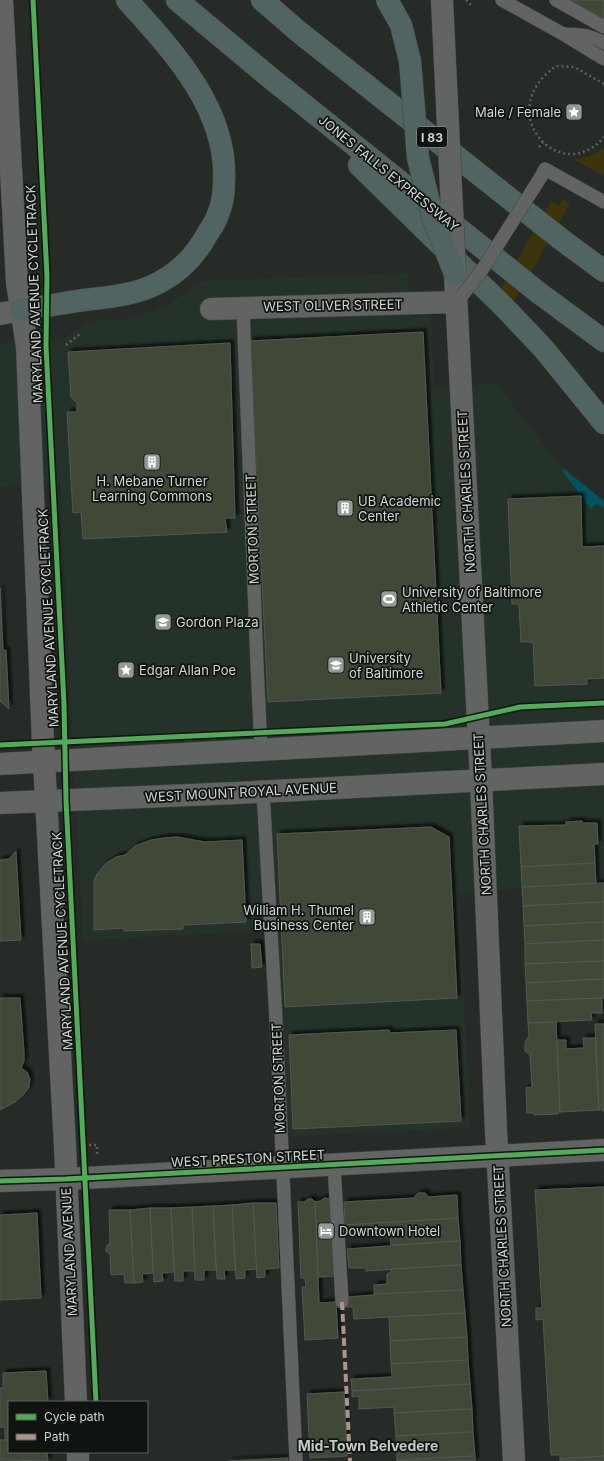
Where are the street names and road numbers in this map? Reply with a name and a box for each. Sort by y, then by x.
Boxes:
street label: JONES FALLS EXPRESSWAY [316,111,463,235]
road number: I 83 [417,127,447,147]
street label: MARYLAND AVENUE CYCLETRACK [22,184,46,404]
street label: WEST OLIVER STREET [263,296,403,314]
street label: NORTH CHARLES STREET [454,409,478,573]
street label: MORTON STREET [242,473,262,585]
street label: MARYLAND AVENUE CYCLETRACK [34,508,62,728]
street label: NORTH CHARLES STREET [470,732,494,896]
street label: WEST MOUNT ROYAL AVENUE [145,779,337,805]
street label: MARYLAND AVENUE CYCLETRACK [48,831,76,1051]
street label: MORTON STREET [268,1022,288,1134]
street label: WEST PRESTON STREET [171,1146,325,1170]
street label: NORTH CHARLES STREET [490,1164,514,1328]
street label: MARYLAND AVENUE [58,1187,80,1317]

